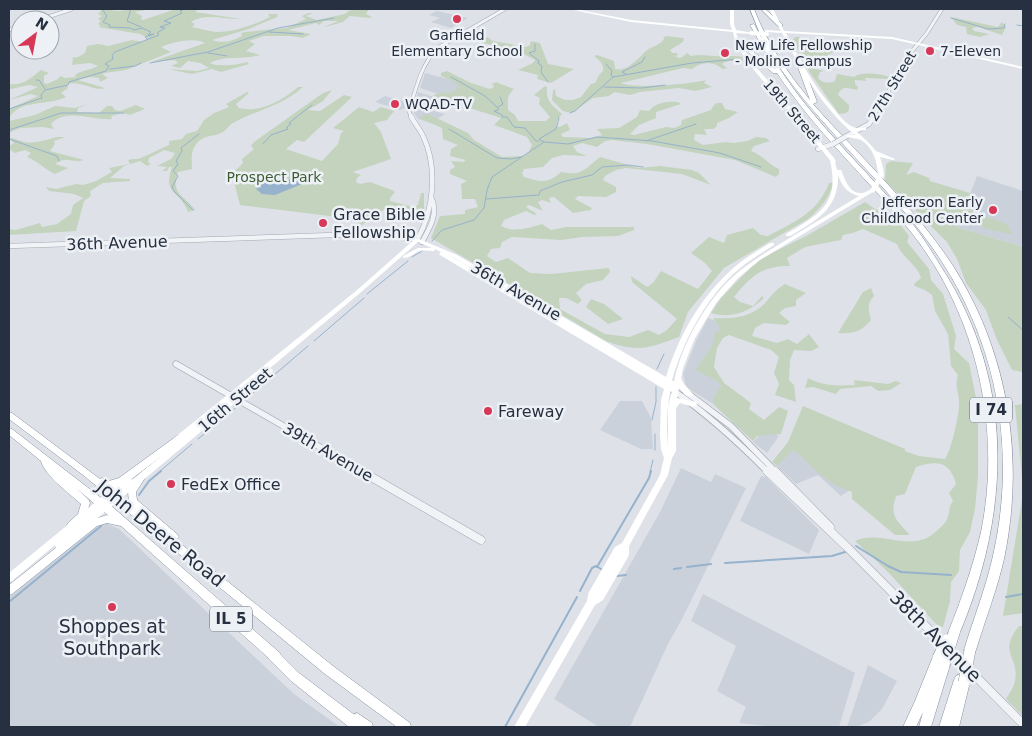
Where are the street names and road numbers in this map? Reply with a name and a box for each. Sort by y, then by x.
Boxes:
street label: 27th Street [865,48,920,124]
street label: 19th Street [760,76,824,147]
street label: 36th Avenue [66,232,168,254]
street label: 36th Avenue [467,257,565,325]
street label: 16th Street [194,364,276,436]
road number: I 74 [970,398,1012,422]
street label: 39th Avenue [279,418,377,486]
street label: John Deere Road [92,474,229,591]
street label: 38th Avenue [886,586,986,686]
road number: IL 5 [210,606,252,632]

